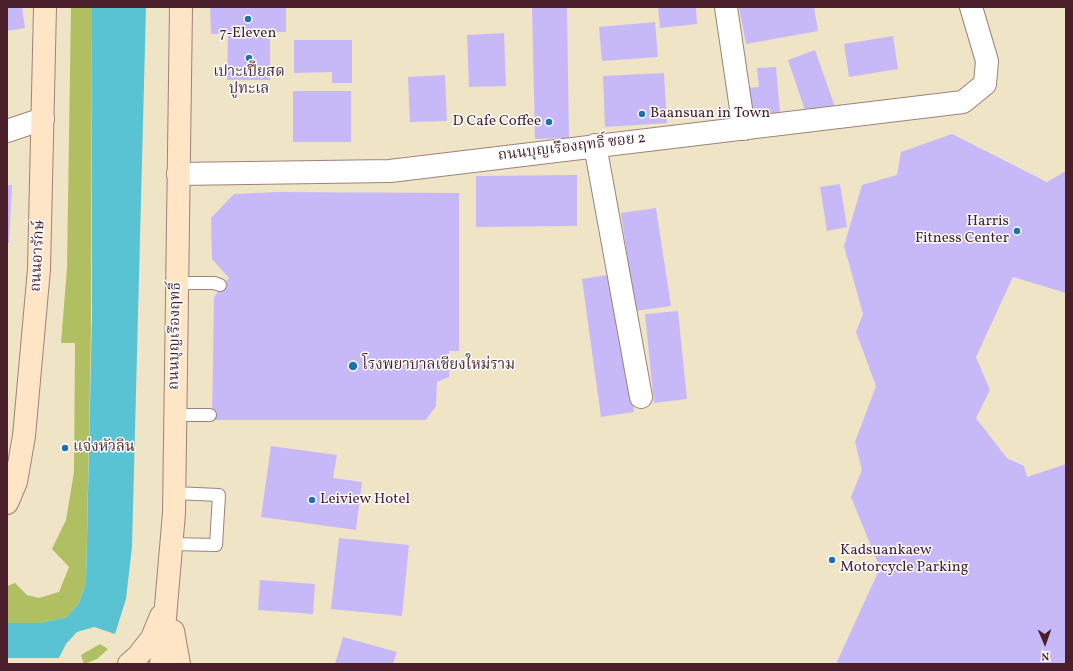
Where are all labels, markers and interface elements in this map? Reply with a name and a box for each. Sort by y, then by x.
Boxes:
marker: 7-Eleven [243,14,253,24]
place label: 7-Eleven [220,25,276,43]
marker: เปาะเปี๊ยสด ปูทะเล [244,53,254,63]
place label: เปาะเปี๊ยสด ปูทะเล [213,64,285,99]
place label: Baansuan in Town [650,105,770,123]
marker: Baansuan in Town [637,109,647,119]
place label: D Cafe Coffee [453,113,541,131]
marker: D Cafe Coffee [544,117,554,127]
street label: ถนนบุญเรืองฤทธิ์ ซอย 2 [497,130,647,166]
place label: Harris Fitness Center [915,213,1009,248]
street label: ถนนอารักษ์ [28,220,50,292]
marker: Harris Fitness Center [1012,226,1022,236]
street label: ถนนบุญเรืองฤทธิ์ [166,282,186,390]
place label: โรงพยาบาลเชียงใหม่ราม [362,357,515,375]
marker: โรงพยาบาลเชียงใหม่ราม [347,360,359,372]
place label: แจ่งหัวลิน [73,439,135,457]
marker: แจ่งหัวลิน [60,443,70,453]
place label: Leiview Hotel [320,491,410,509]
marker: Leiview Hotel [307,495,317,505]
place label: Kadsuankaew Motorcycle Parking [840,542,968,577]
marker: Kadsuankaew Motorcycle Parking [827,555,837,565]
north arrow [1025,623,1065,663]
text: N [1041,648,1050,663]

